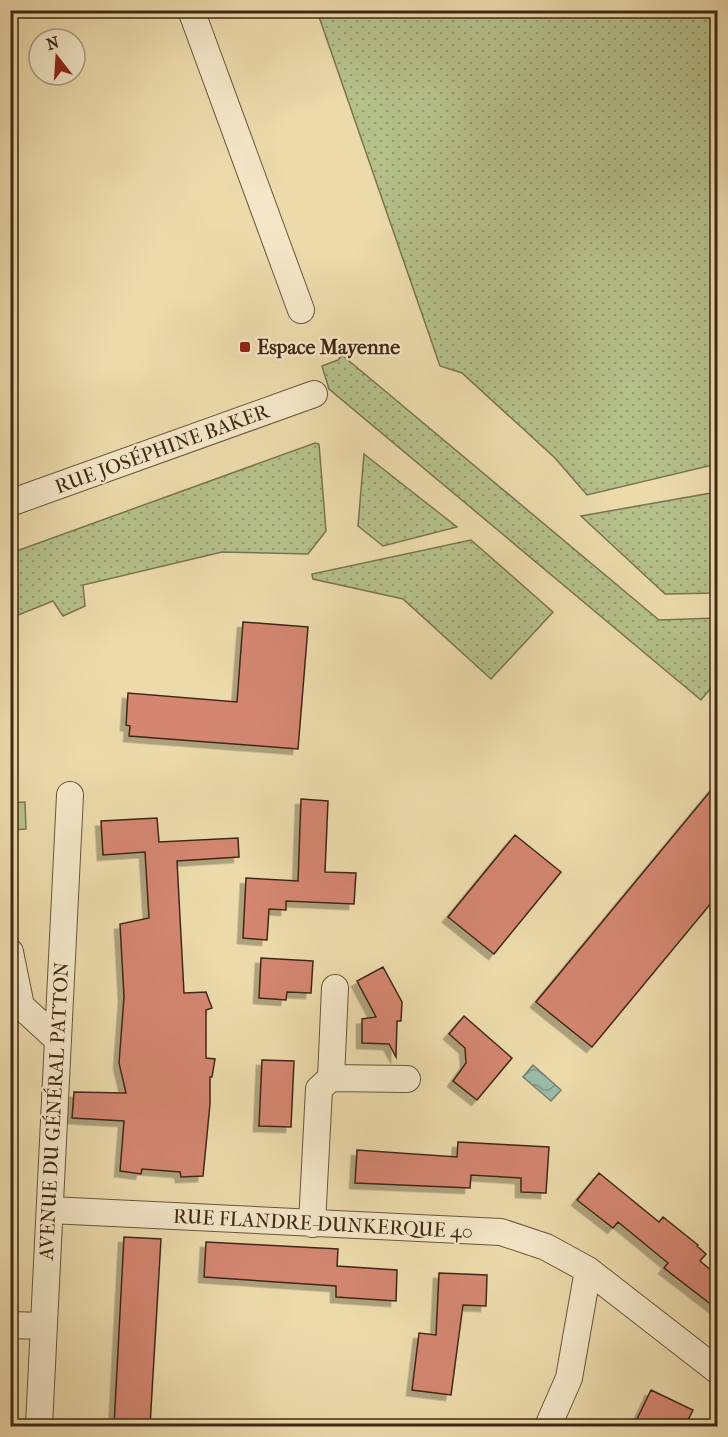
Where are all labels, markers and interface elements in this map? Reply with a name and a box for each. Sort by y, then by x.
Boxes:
north arrow [27,27,87,87]
text: N [44,32,62,54]
place label: Espace Mayenne [257,336,400,359]
marker: Espace Mayenne [238,340,252,354]
street label: RUE JOSÉPHINE BAKER [52,398,273,498]
street label: AVENUE DU GÉNÉRAL PATTON [34,961,73,1262]
street label: RUE FLANDRE-DUNKERQUE 40 [172,1205,474,1243]

